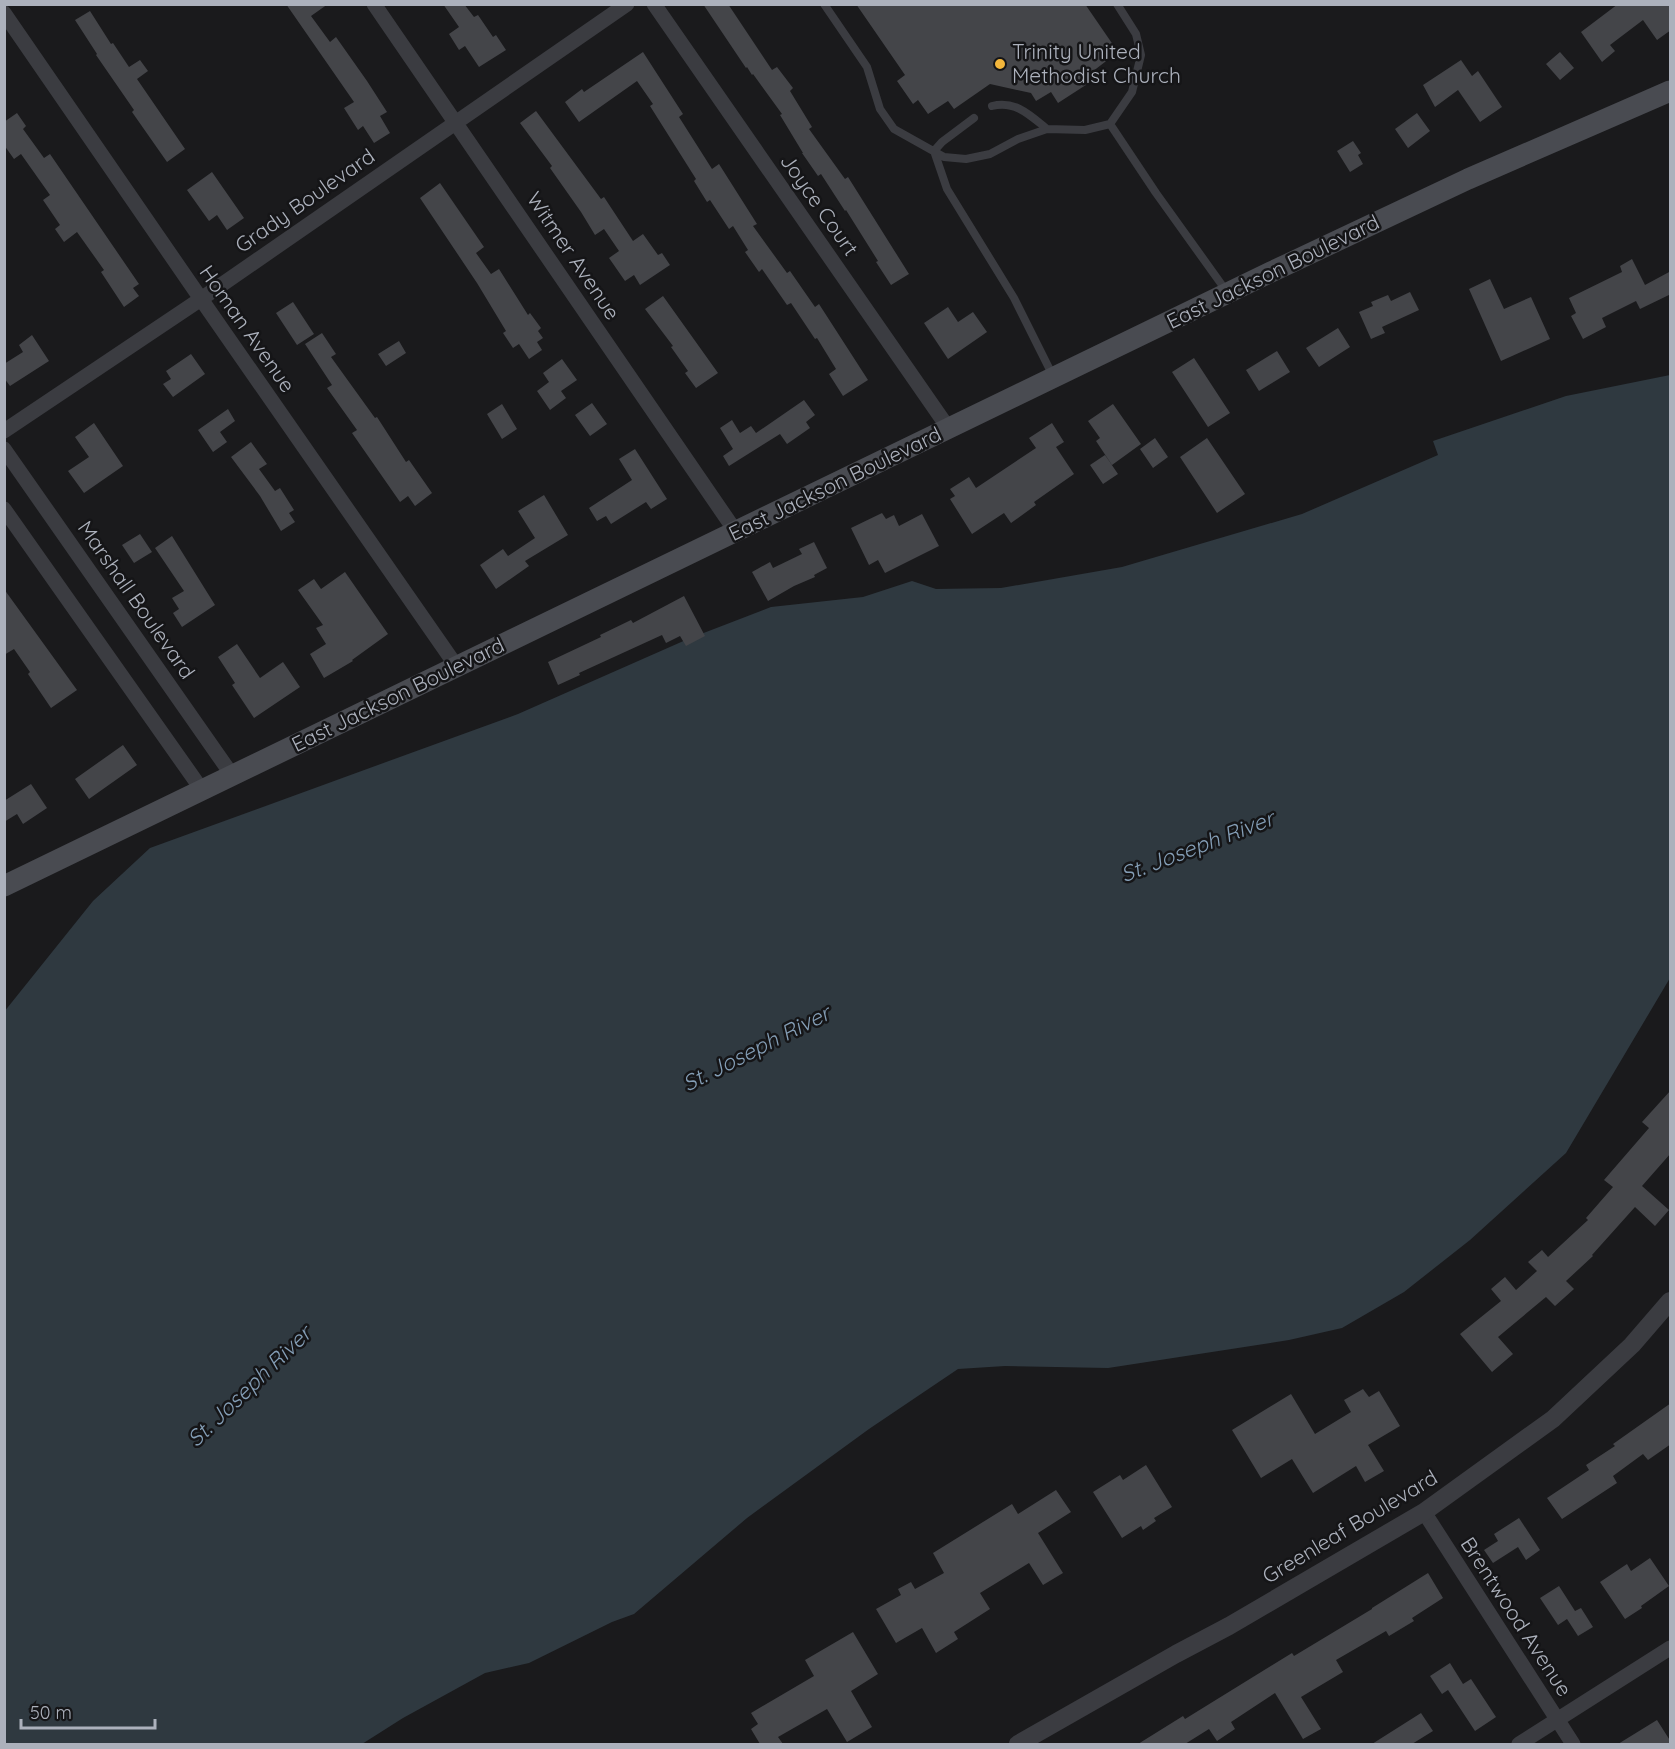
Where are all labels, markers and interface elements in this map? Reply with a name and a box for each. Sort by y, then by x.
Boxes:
place label: Trinity United Methodist Church [1012,38,1181,88]
marker: Trinity United Methodist Church [993,57,1007,71]
street label: Grady Boulevard [230,142,379,258]
street label: Joyce Court [775,148,864,260]
street label: Witmer Avenue [522,187,626,324]
street label: East Jackson Boulevard [1162,208,1383,334]
street label: Homan Avenue [194,260,301,397]
street label: East Jackson Boulevard [724,420,945,546]
street label: Marshall Boulevard [73,515,201,683]
street label: East Jackson Boulevard [287,631,508,757]
water label: St. Joseph River [1116,803,1280,888]
water label: St. Joseph River [677,998,837,1097]
water label: St. Joseph River [181,1318,319,1452]
street label: Greenleaf Boulevard [1257,1464,1442,1589]
street label: Brentwood Avenue [1456,1532,1578,1701]
scale bar [21,1692,154,1730]
text: 50 m [30,1701,72,1724]

